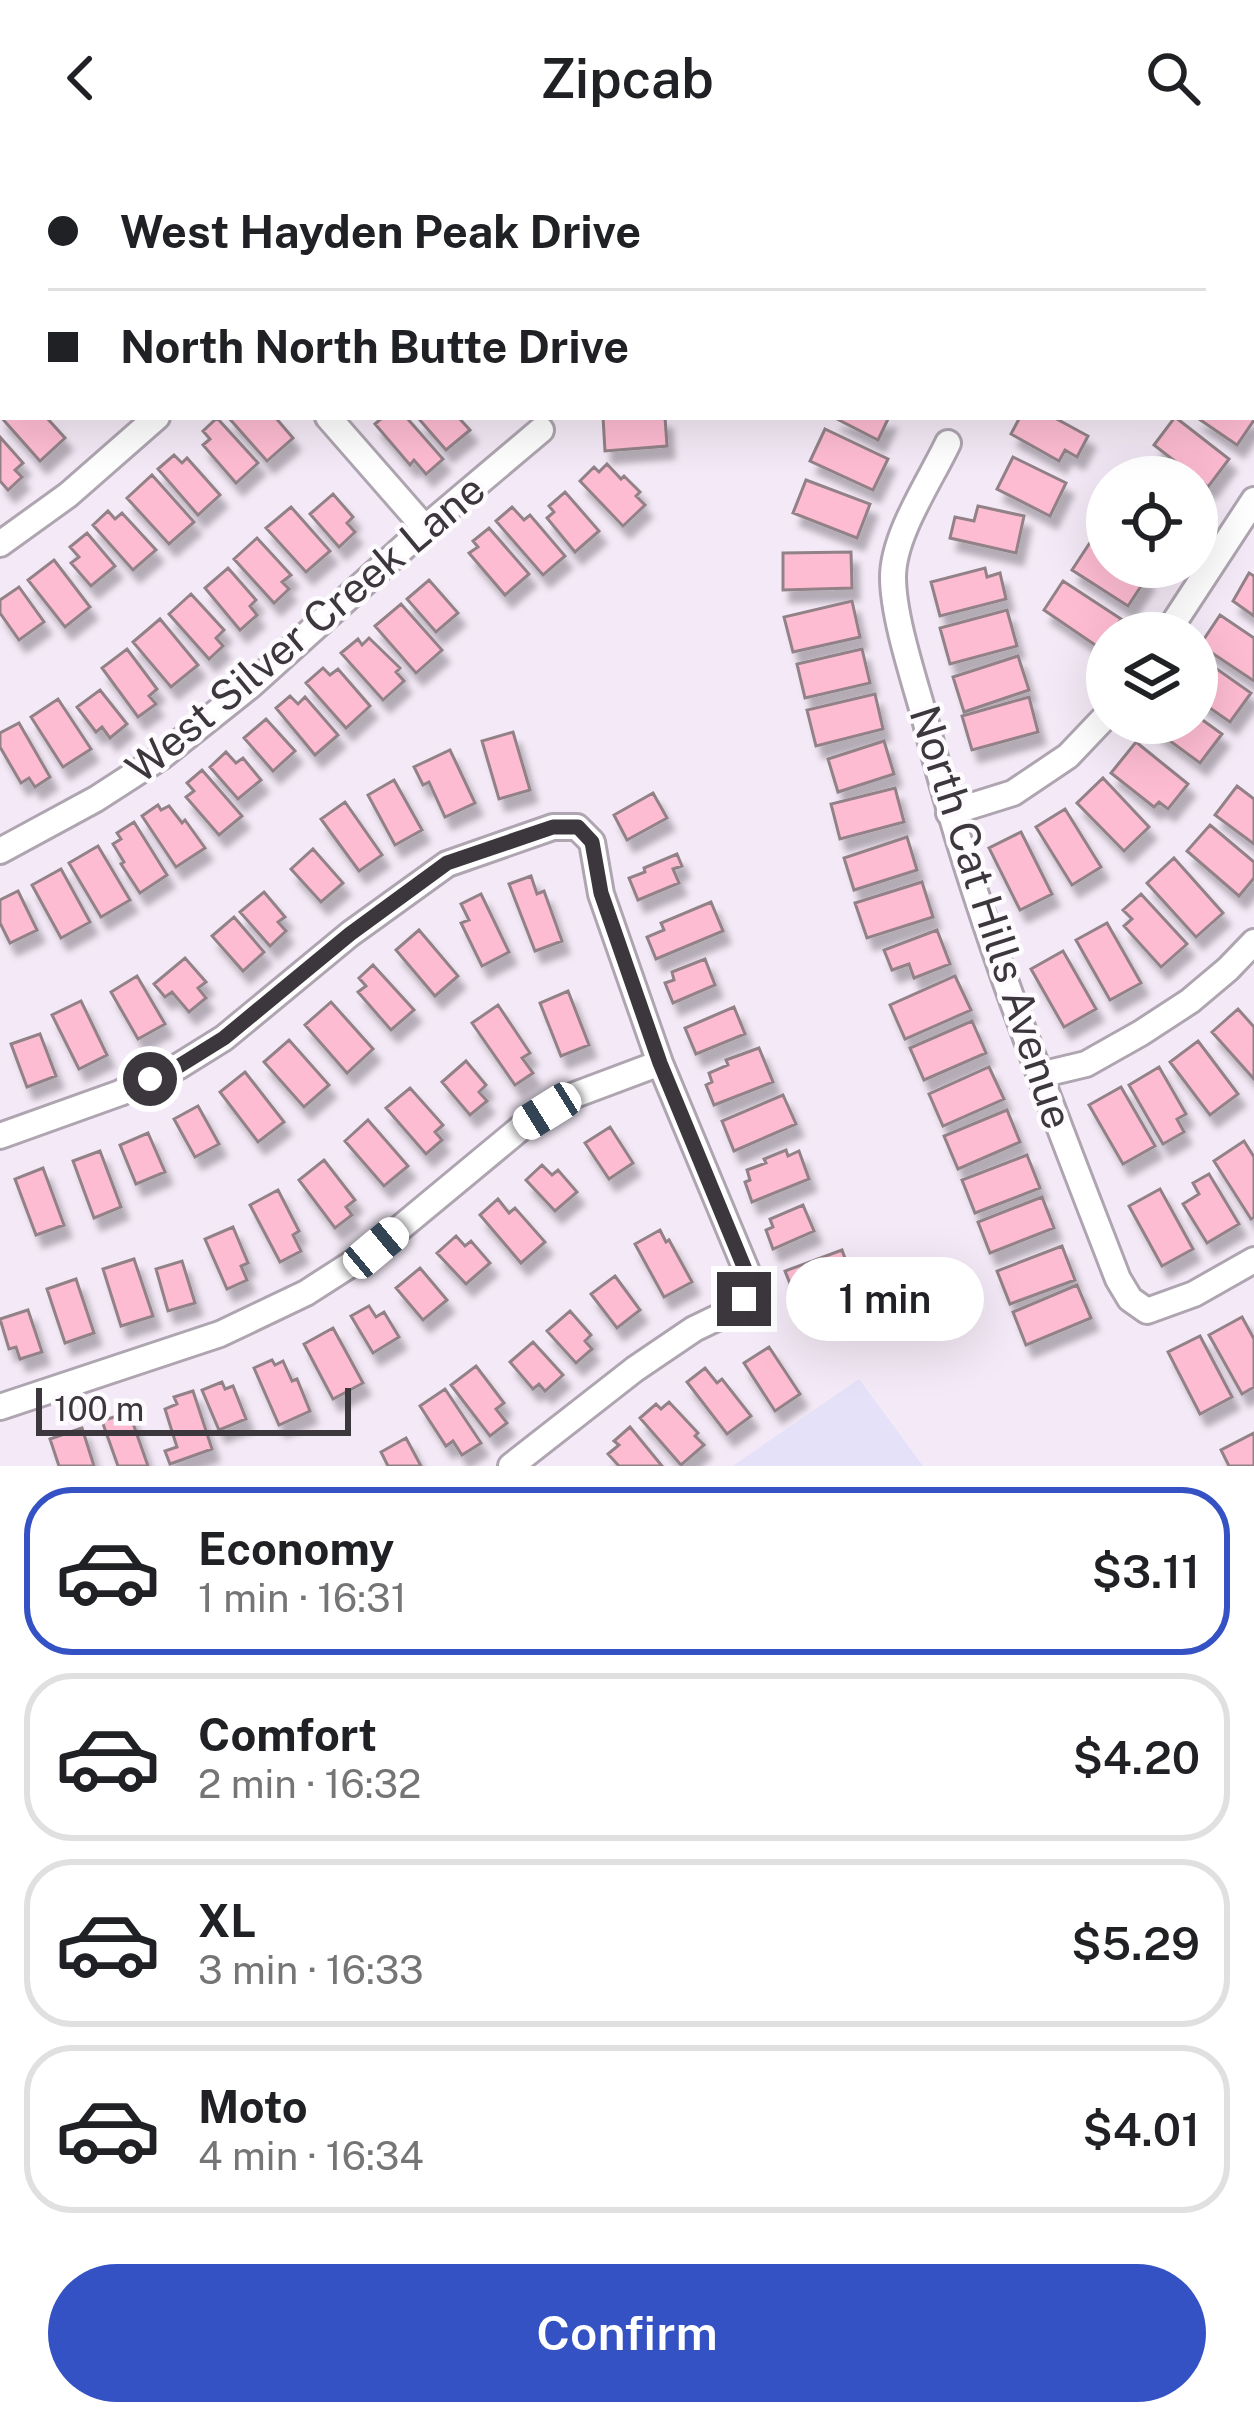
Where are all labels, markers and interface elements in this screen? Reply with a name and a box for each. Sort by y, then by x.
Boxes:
icon: back [48,45,114,111]
icon: search [1140,45,1206,111]
text: Zipcab [540,47,714,110]
text: West Hayden Peak Drive [120,205,641,258]
text: North North Butte Drive [120,320,629,373]
map controls [1086,456,1218,744]
button: locate [1086,456,1218,588]
street label: West Silver Creek Lane [116,464,494,792]
button: layers [1086,612,1218,744]
street label: North Cat Hills Avenue [900,699,1084,1135]
route start [123,1052,177,1106]
car [507,1077,587,1145]
car [337,1211,415,1285]
callout: 1 min [786,1257,984,1341]
route end [717,1272,771,1326]
text: 1 min [839,1276,931,1322]
scale bar [36,1382,351,1435]
text: 100 m [54,1390,144,1428]
icon: car [54,1517,162,1625]
text: Economy [198,1522,394,1575]
text: $3.11 [1092,1545,1200,1598]
text: 1 min · 16:31 [198,1575,407,1621]
icon: car [54,1703,162,1811]
text: Comfort [198,1708,377,1761]
text: $4.20 [1073,1731,1200,1784]
text: 2 min · 16:32 [198,1761,421,1807]
icon: car [54,1889,162,1997]
text: XL [198,1894,256,1947]
text: $5.29 [1071,1917,1200,1970]
text: 3 min · 16:33 [198,1947,424,1993]
icon: car [54,2075,162,2183]
text: Moto [198,2080,308,2133]
text: $4.01 [1082,2103,1200,2156]
text: 4 min · 16:34 [198,2133,424,2179]
button: Confirm [48,2264,1206,2402]

